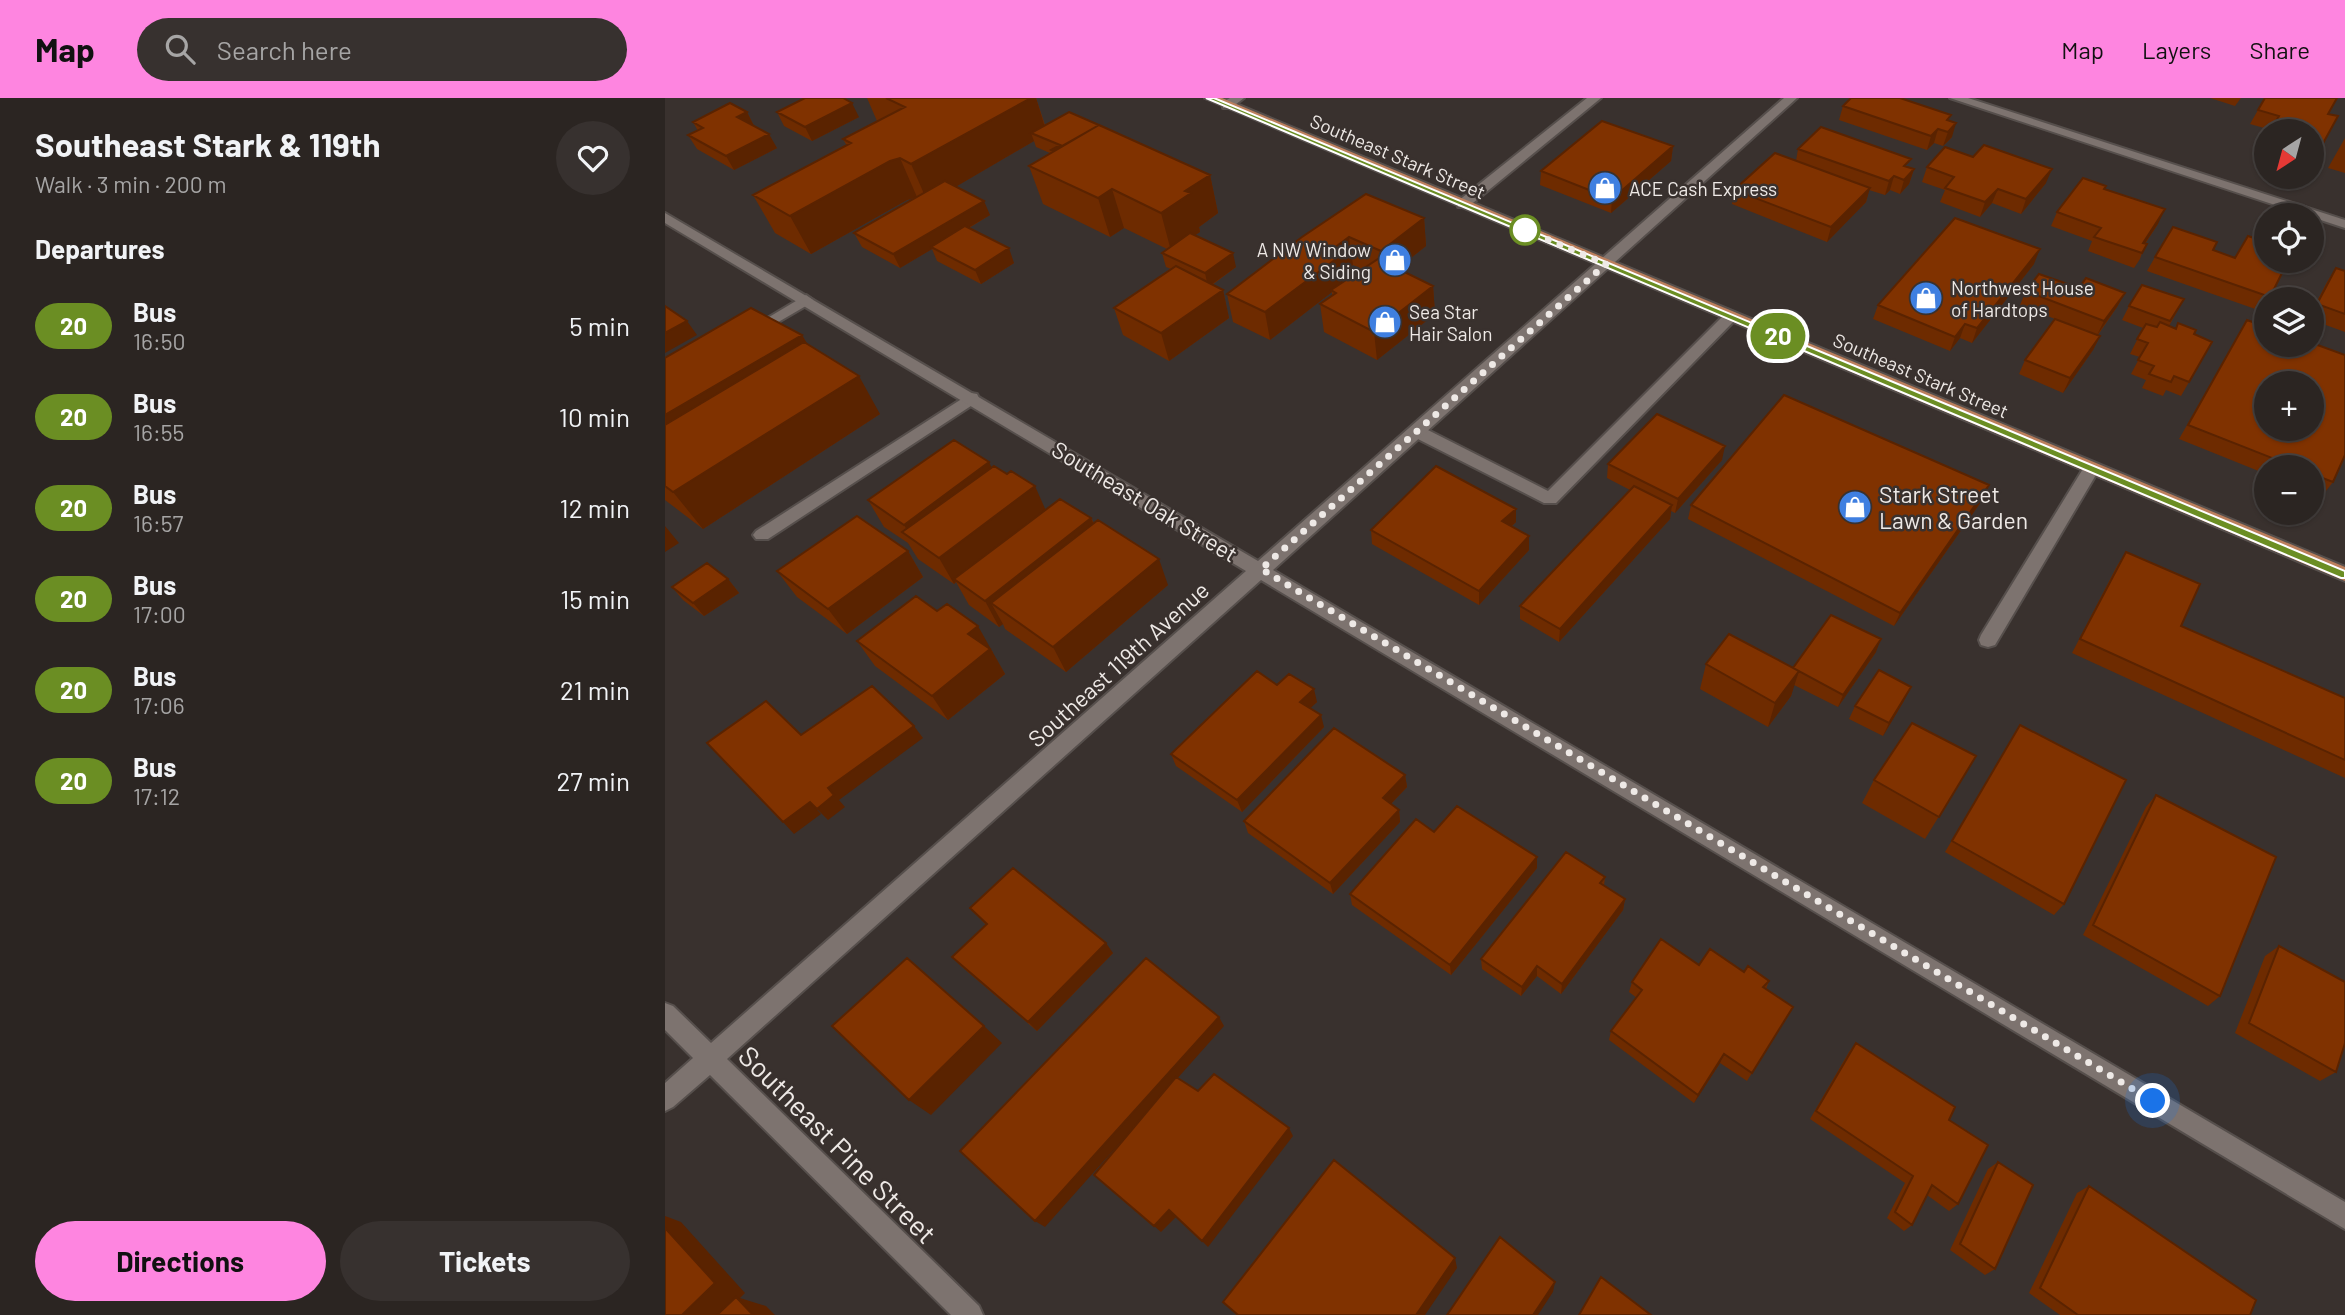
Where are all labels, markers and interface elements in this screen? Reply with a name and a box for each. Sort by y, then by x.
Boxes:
search box [137,18,627,81]
text: Map [35,29,95,69]
icon: search [161,30,199,68]
text: Search here [217,34,352,65]
text: Map [2061,35,2104,64]
text: Layers [2142,35,2211,64]
text: Share [2249,35,2310,64]
street label: Southeast Stark Street [1307,109,1489,203]
north arrow [2254,119,2324,189]
map controls [2254,119,2324,525]
button: heart [556,121,630,195]
text: Southeast Stark & 119th [35,124,380,164]
shop icon: ACE Cash Express [1586,169,1624,207]
text: Walk · 3 min · 200 m [35,170,226,198]
place label: ACE Cash Express [1629,177,1777,200]
button: locate [2254,203,2324,273]
unlabelled marker [1510,215,1540,245]
text: Departures [35,233,165,264]
place label: A NW Window & Siding [1257,238,1371,283]
shop icon: A NW Window & Siding [1376,241,1414,279]
place label: Northwest House of Hardtops [1951,276,2094,321]
shop icon: Northwest House of Hardtops [1907,279,1945,317]
button: layers [2254,287,2324,357]
text: Bus [133,296,176,327]
place label: Sea Star Hair Salon [1409,300,1492,345]
shop icon: Sea Star Hair Salon [1366,303,1404,341]
text: 5 min [569,310,630,341]
text: 20 [60,311,87,340]
line badge: 20 [1747,313,1809,359]
text: 20 [1764,321,1792,350]
text: 16:50 [133,327,186,355]
street label: Southeast Stark Street [1830,328,2012,422]
button: + [2254,371,2324,441]
text: Bus [133,387,176,418]
text: 10 min [559,401,630,432]
text: 20 [60,402,87,431]
text: 16:55 [133,418,184,446]
street label: Southeast Oak Street [1047,435,1243,567]
button: − [2254,455,2324,525]
text: Bus [133,478,176,509]
place label: Stark Street Lawn & Garden [1879,480,2028,534]
shop icon: Stark Street Lawn & Garden [1836,488,1874,526]
text: 12 min [560,492,630,523]
text: 20 [60,493,87,522]
text: 16:57 [133,509,183,537]
text: Bus [133,569,176,600]
street label: Southeast 119th Avenue [1022,575,1214,753]
text: 15 min [560,583,630,614]
text: 20 [60,584,87,613]
text: 17:00 [133,600,186,628]
text: Bus [133,660,176,691]
text: 21 min [560,674,630,705]
text: 20 [60,675,87,704]
text: 17:06 [133,691,185,719]
text: Bus [133,751,176,782]
text: 27 min [556,765,630,796]
text: 20 [60,766,87,795]
text: 17:12 [133,782,180,810]
street label: Southeast Pine Street [732,1038,944,1250]
your location [2135,1083,2170,1118]
button: Directions [35,1221,326,1301]
button: Tickets [340,1221,630,1301]

